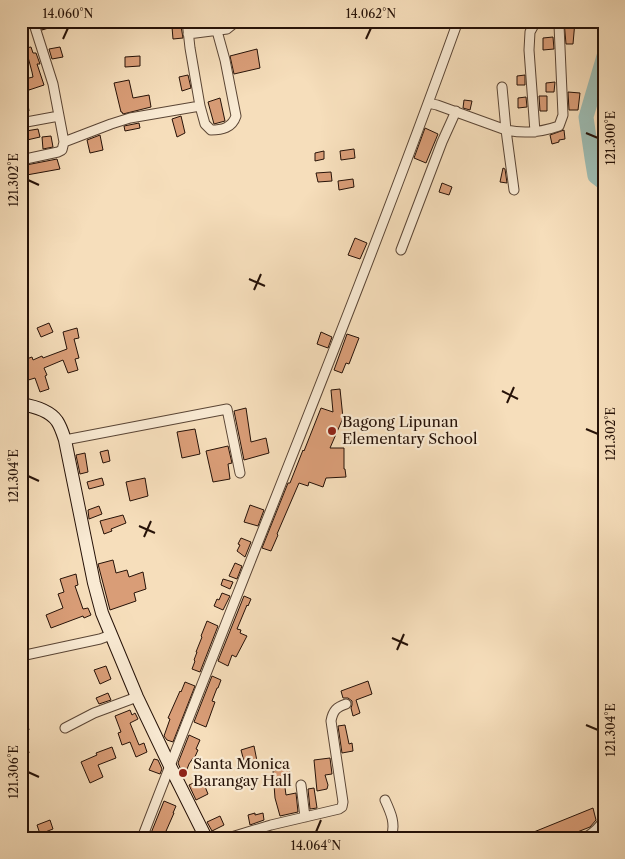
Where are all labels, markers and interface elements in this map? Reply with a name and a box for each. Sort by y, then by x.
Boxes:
text: 14.060°N [42,6,94,21]
text: 14.062°N [346,6,396,21]
text: 121.300°E [603,111,618,165]
text: 121.302°E [6,153,21,207]
text: 121.302°E [603,407,618,461]
place label: Bagong Lipunan Elementary School [342,412,478,448]
marker: Bagong Lipunan Elementary School [326,425,338,437]
text: 121.304°E [6,449,21,503]
text: 121.304°E [603,703,618,757]
text: 121.306°E [6,745,21,799]
place label: Santa Monica Barangay Hall [193,754,292,790]
marker: Santa Monica Barangay Hall [177,767,189,779]
text: 14.064°N [291,838,341,853]

